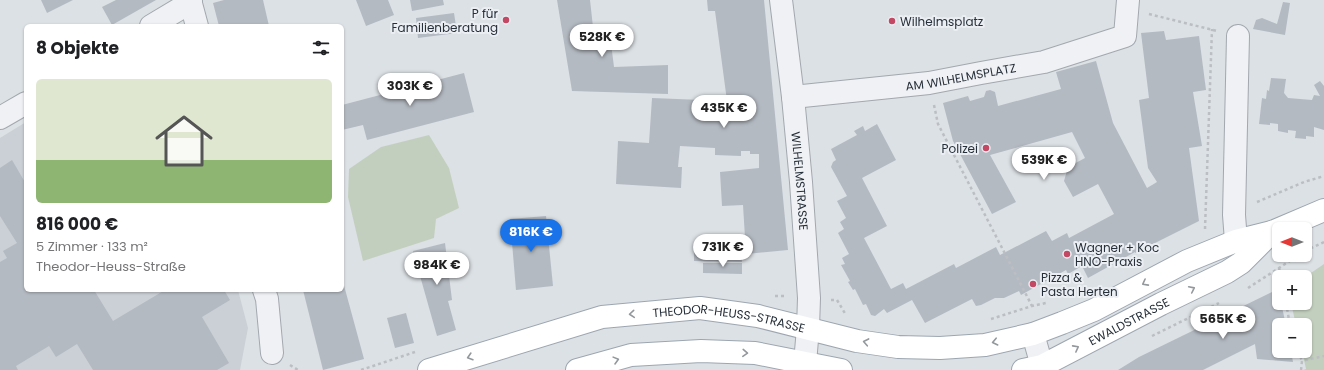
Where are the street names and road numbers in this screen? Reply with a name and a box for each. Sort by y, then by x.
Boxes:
street label: AM WILHELMSPLATZ [905,59,1017,94]
street label: WILHELMSTRASSE [788,131,813,231]
street label: EWALDSTRASSE [1085,293,1172,349]
street label: THEODOR-HEUSS-STRASSE [652,299,807,336]

